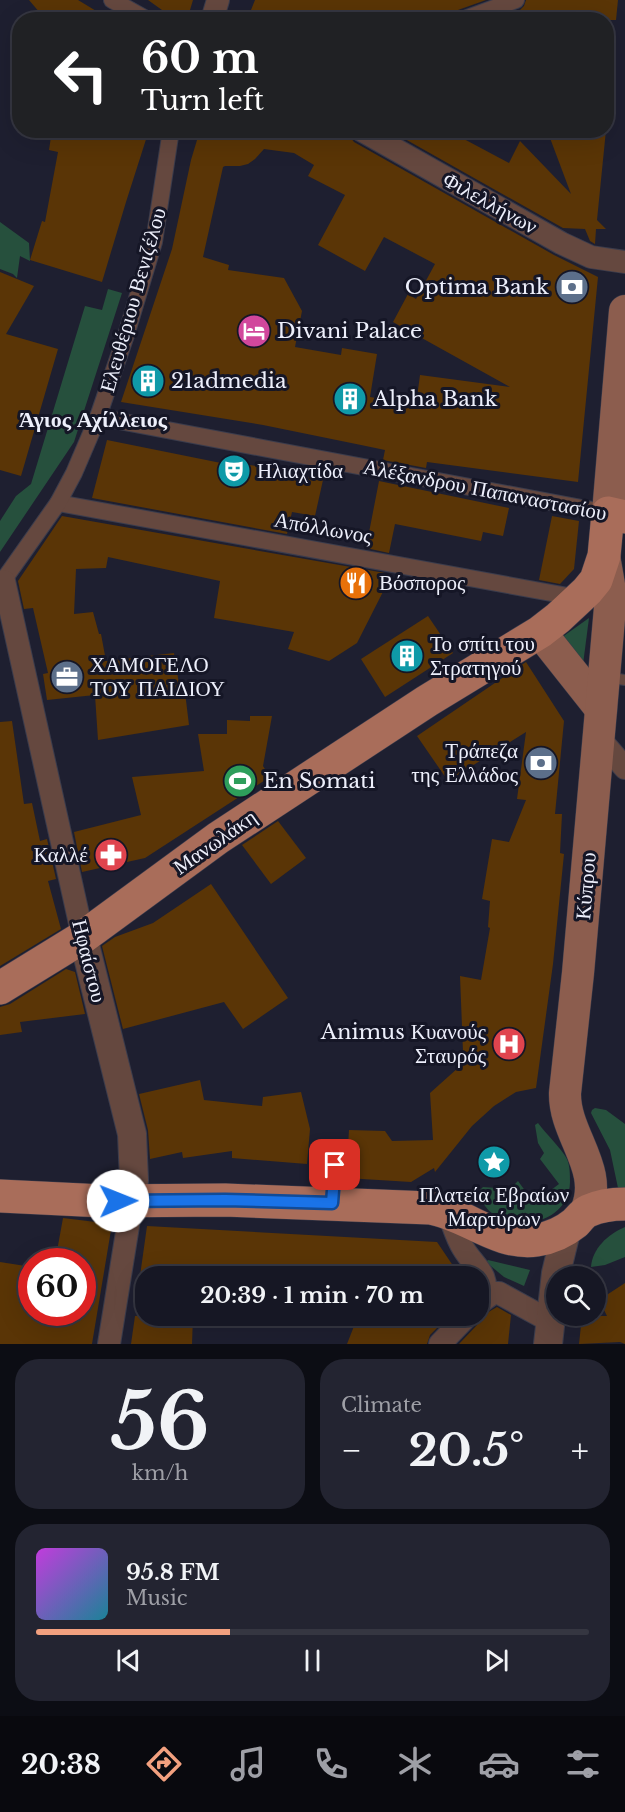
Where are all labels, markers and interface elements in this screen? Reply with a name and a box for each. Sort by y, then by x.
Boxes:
text: 60 m [141,32,259,84]
icon: left [42,36,120,114]
text: Turn left [141,84,264,117]
street label: Φιλελλήνων [438,166,542,240]
street label: Ελευθέριου Βενιζέλου [94,205,172,395]
bank icon: Optima Bank [554,269,590,305]
place label: Optima Bank [405,274,549,300]
hotel icon: Divani Palace [236,313,272,349]
place label: Divani Palace [277,318,422,344]
building icon: 21admedia [130,363,166,399]
place label: 21admedia [171,368,287,394]
building icon: Alpha Bank [332,381,368,417]
place label: Alpha Bank [372,386,497,412]
district label: Άγιος Αχίλλειος [19,406,168,433]
theatre icon: Ηλιαχτίδα [216,453,252,489]
street label: Αλέξανδρου Παπαναστασίου [361,454,609,526]
place label: Ηλιαχτίδα [257,458,343,484]
street label: Απόλλωνος [272,507,375,549]
restaurant icon: Βόσπορος [338,565,374,601]
place label: Βόσπορος [379,570,466,596]
place label: Το σπίτι του Στρατηγού [430,631,535,681]
building icon: Το σπίτι του Στρατηγού [389,638,425,674]
place label: ΧΑΜΟΓΕΛΟ ΤΟΥ ΠΑΙΔΙΟΥ [90,652,225,702]
office icon: ΧΑΜΟΓΕΛΟ ΤΟΥ ΠΑΙΔΙΟΥ [49,659,85,695]
place label: Τράπεζα της Ελλάδος [411,738,519,788]
bank icon: Τράπεζα της Ελλάδος [523,745,559,781]
sports icon: En Somati [222,763,258,799]
place label: En Somati [263,768,375,794]
street label: Μανωλάκη [168,804,262,880]
pharmacy icon: Καλλέ [93,837,129,873]
place label: Καλλέ [33,842,88,868]
street label: Κύπρου [570,851,602,921]
street label: Ηφαίστου [66,917,112,1005]
place label: Animus Κυανούς Σταυρός [320,1019,487,1069]
hospital icon: Animus Κυανούς Σταυρός [491,1026,527,1062]
pin [309,1139,360,1190]
place icon: Πλατεία Εβραίων Μαρτύρων [476,1144,512,1180]
icon: arrive [318,1148,351,1181]
position arrow [86,1169,150,1233]
place label: Πλατεία Εβραίων Μαρτύρων [419,1182,569,1232]
speed limit sign: 60 [18,1248,96,1326]
map controls [546,1266,606,1326]
button: search [546,1266,606,1326]
text: 20:39 · 1 min · 70 m [200,1282,424,1309]
text: 56 [111,1373,209,1470]
text: Climate [341,1393,422,1417]
text: 20.5° [408,1422,524,1478]
text: − [341,1430,362,1471]
text: + [571,1430,589,1471]
text: km/h [132,1461,188,1485]
text: 95.8 FM [126,1559,220,1586]
text: Music [126,1586,187,1610]
icon: previous [112,1644,145,1677]
icon: pause [296,1644,329,1677]
icon: next [480,1644,513,1677]
icon: directions [143,1743,185,1785]
icon: music [227,1743,269,1785]
icon: phone [310,1743,352,1785]
icon: climate [394,1743,436,1785]
icon: car [478,1743,520,1785]
icon: filters [562,1743,604,1785]
text: 20:38 [21,1748,101,1781]

